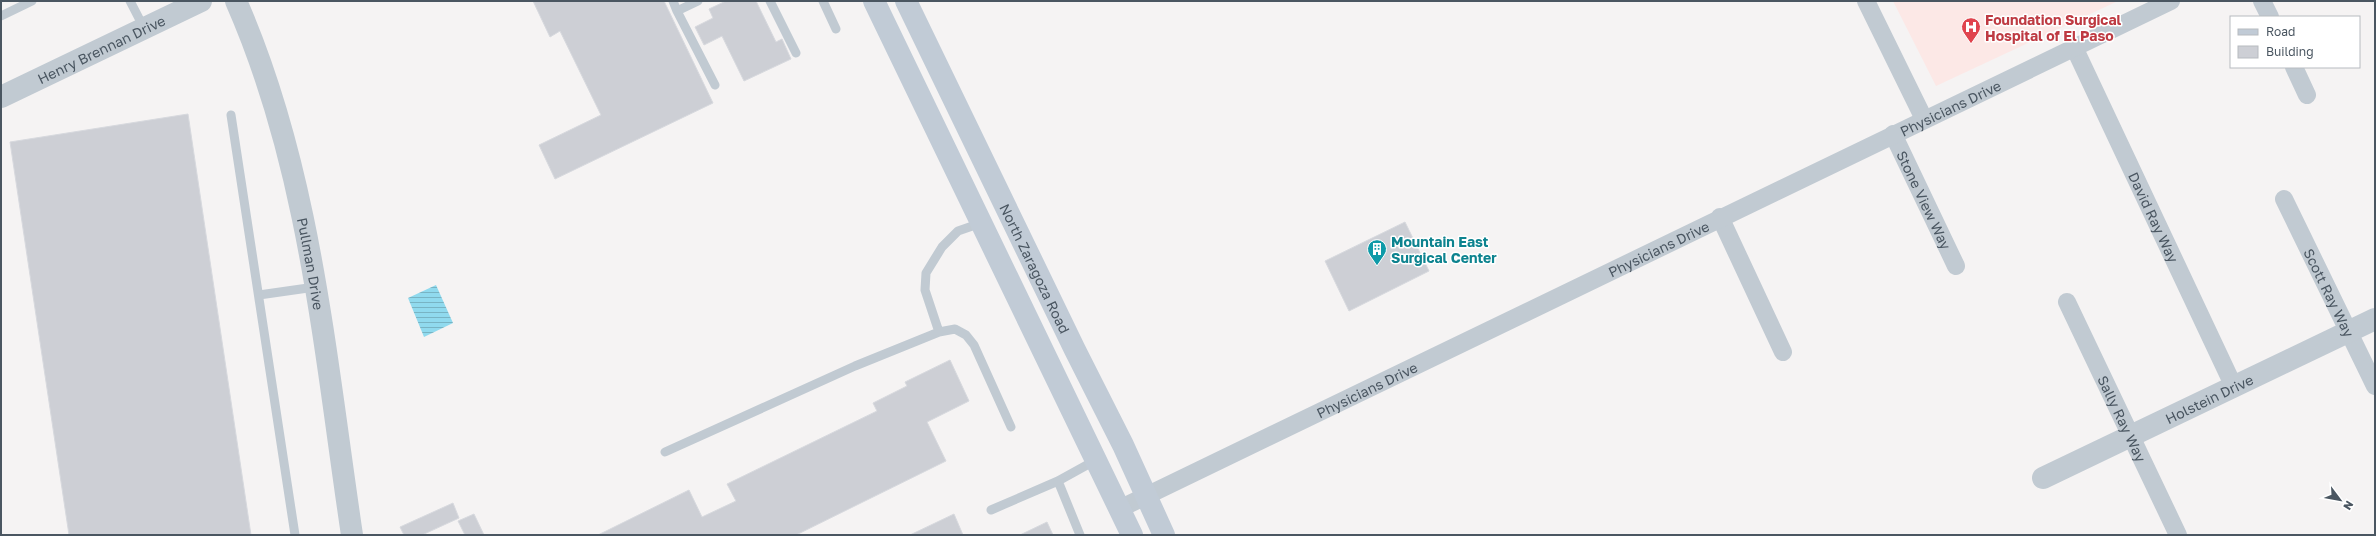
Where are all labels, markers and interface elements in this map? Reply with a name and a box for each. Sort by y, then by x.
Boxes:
street label: Henry Brennan Drive [35,11,168,87]
place label: Foundation Surgical Hospital of El Paso [1985,11,2122,44]
hospital icon: Foundation Surgical Hospital of El Paso [1960,16,1982,44]
legend [2230,16,2360,68]
text: Road [2266,24,2295,39]
text: Building [2266,44,2314,59]
street label: Physicians Drive [1897,76,2003,139]
street label: Stone View Way [1894,148,1955,252]
street label: David Ray Way [2126,169,2183,265]
street label: North Zaragoza Road [997,201,1074,336]
street label: Pullman Drive [294,216,328,311]
street label: Physicians Drive [1605,217,1712,280]
place label: Mountain East Surgical Center [1391,233,1497,266]
building icon: Mountain East Surgical Center [1366,238,1388,266]
street label: Scott Ray Way [2301,245,2358,340]
street label: Physicians Drive [1313,358,1420,421]
street label: Holstein Drive [2162,370,2256,427]
street label: Sally Ray Way [2095,373,2150,465]
north arrow [2320,480,2360,520]
text: N [2341,499,2357,513]

